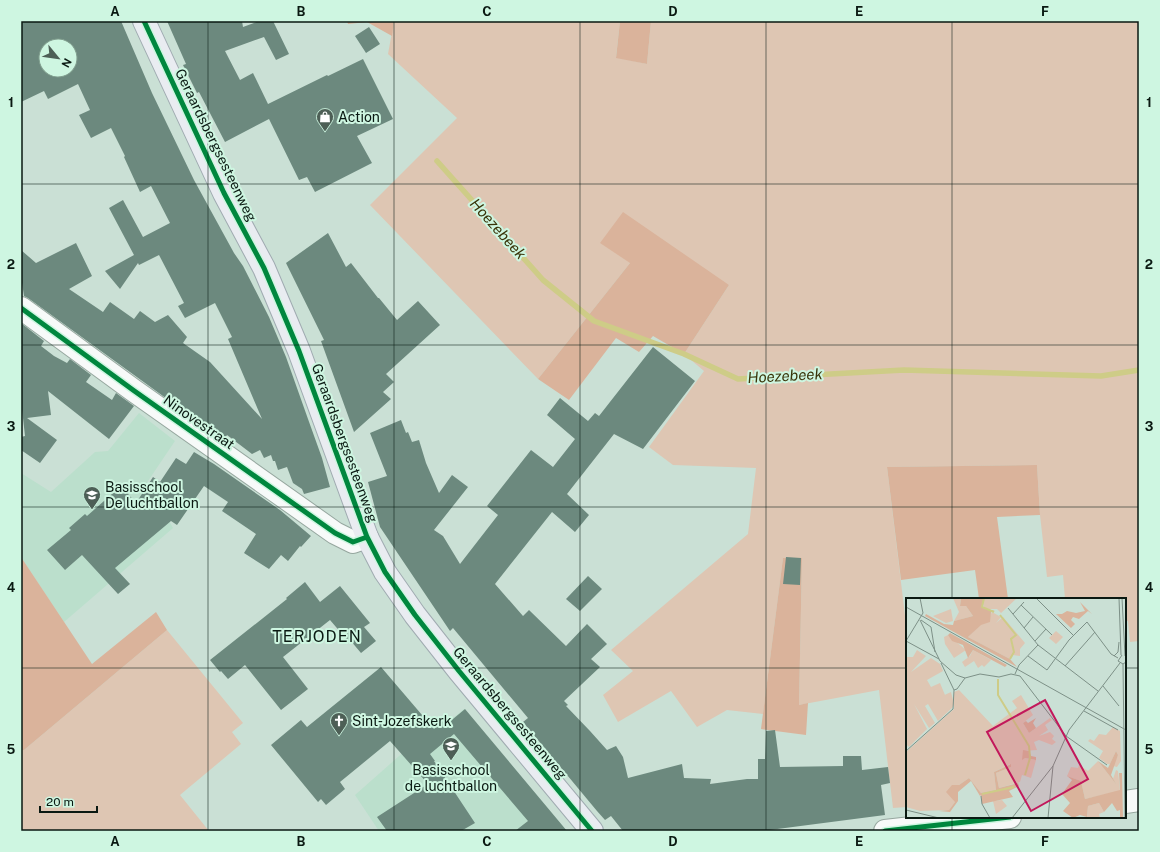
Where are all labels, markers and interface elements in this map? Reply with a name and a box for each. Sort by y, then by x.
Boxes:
text: A [110,4,120,19]
text: B [297,4,306,19]
text: C [482,4,492,19]
text: D [668,4,678,19]
text: E [855,4,863,19]
text: F [1041,4,1049,19]
north arrow [38,38,78,78]
text: N [59,56,74,70]
street label: Geraardsbergsesteenweg [172,66,260,224]
text: 1 [8,95,14,110]
text: 1 [1146,95,1152,110]
shop icon: Action [315,107,335,132]
place label: Action [338,109,380,125]
water label: Hoezebeek [467,195,530,263]
text: 2 [7,257,15,272]
text: 2 [1145,257,1153,272]
street label: Geraardsbergsesteenweg [309,361,381,525]
water label: Hoezebeek [747,365,824,386]
street label: Ninovestraat [160,392,238,452]
text: 3 [7,419,16,434]
text: 3 [1145,419,1154,434]
place label: Basisschool De luchtballon [105,479,199,511]
school or university icon: Basisschool De luchtballon [82,485,102,510]
text: 4 [7,580,16,595]
text: 4 [1145,580,1154,595]
inset map [906,598,1126,818]
district label: TERJODEN [272,627,362,646]
street label: Geraardsbergsesteenweg [450,644,570,783]
church icon: Sint-Jozefskerk [329,711,349,736]
place label: Sint-Jozefskerk [352,713,452,729]
school or university icon: Basisschool de luchtballon [441,736,461,761]
text: 5 [7,742,16,757]
text: 5 [1145,742,1154,757]
place label: Basisschool de luchtballon [405,762,497,794]
scale bar [40,788,97,814]
text: 20 m [46,795,74,809]
text: A [110,834,120,849]
text: B [297,834,306,849]
text: C [482,834,492,849]
text: D [668,834,678,849]
text: E [855,834,863,849]
text: F [1041,834,1049,849]

